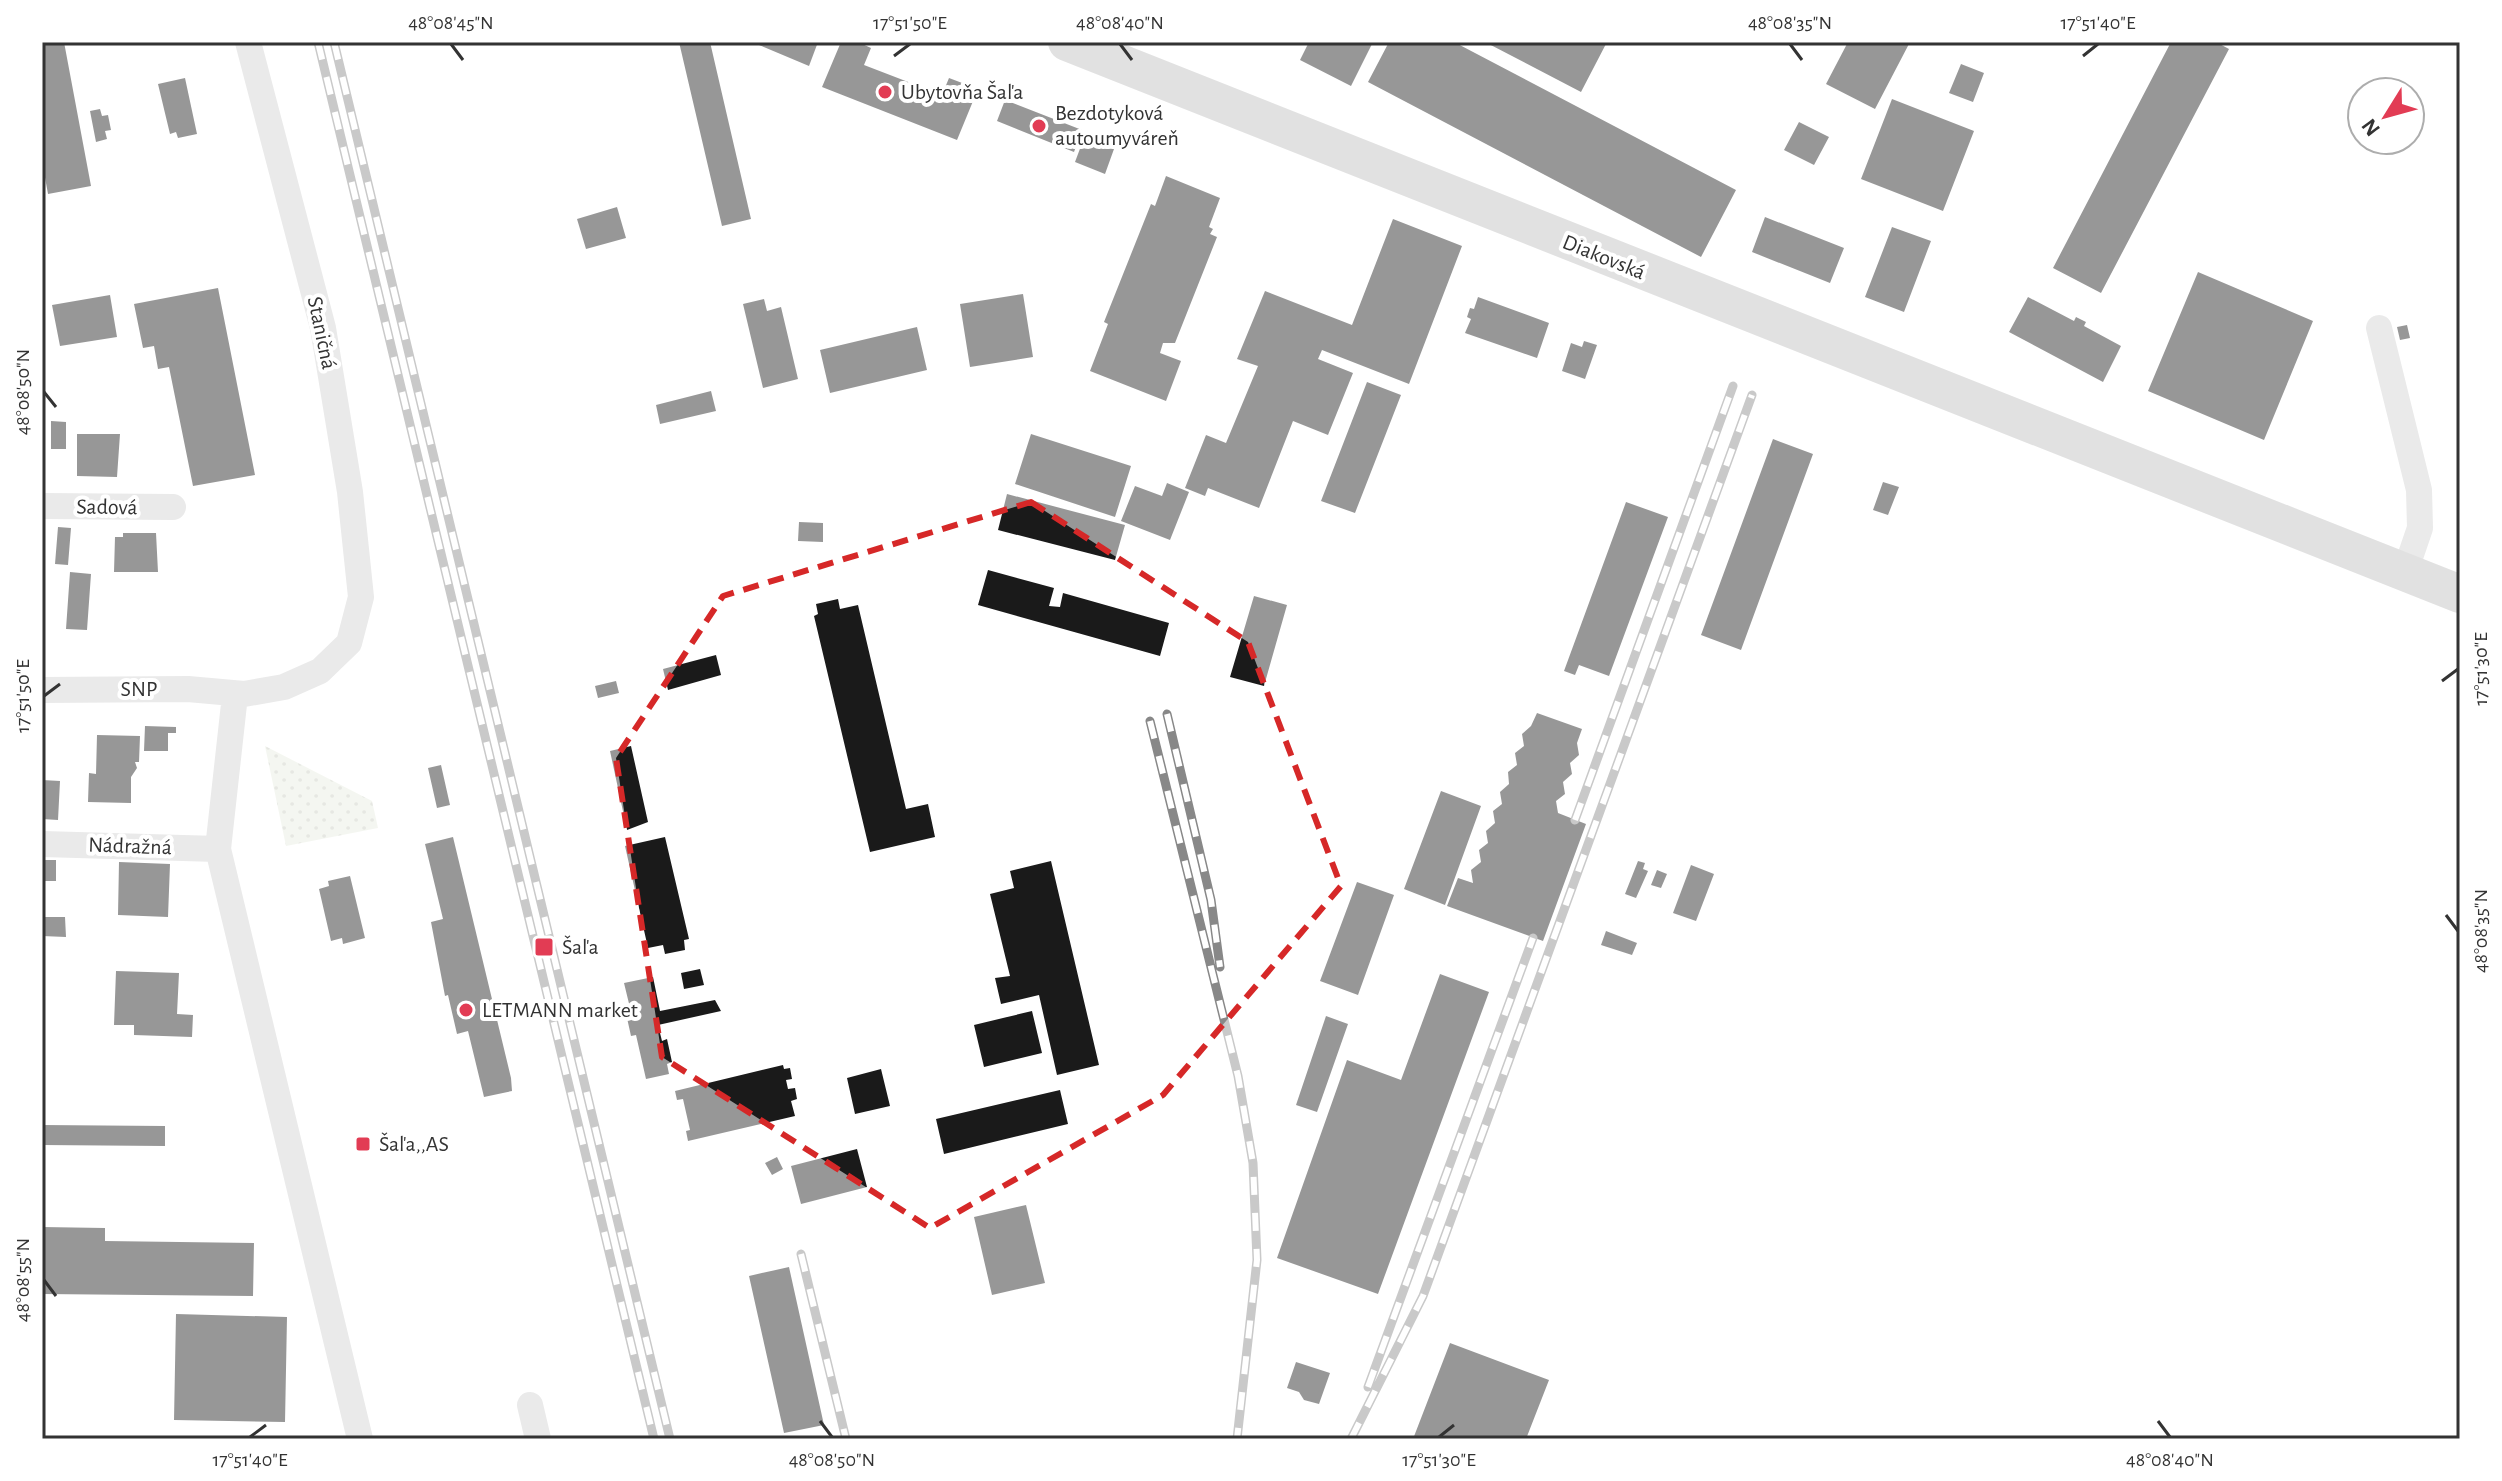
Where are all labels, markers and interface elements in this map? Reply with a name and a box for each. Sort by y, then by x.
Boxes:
text: 48°08'45"N [408,13,494,33]
text: 17°51'50"E [873,13,947,33]
text: 48°08'40"N [1076,13,1164,33]
text: 48°08'35"N [1748,13,1832,33]
text: 17°51'40"E [2060,13,2136,33]
north arrow [2346,76,2426,156]
place label: Ubytovňa Šaľa [901,80,1024,103]
marker: Ubytovňa Šaľa [876,83,894,101]
place label: Bezdotyková autoumyváreň [1055,102,1179,149]
text: N [2357,115,2384,140]
marker: Bezdotyková autoumyváreň [1030,117,1048,135]
street label: Diakovská [1560,230,1648,284]
street label: Staničná [304,295,340,371]
text: 48°08'50"N [13,349,33,435]
street label: Sadová [76,495,138,519]
text: 17°51'30"E [2471,632,2491,706]
text: 17°51'50"E [13,659,33,733]
street label: SNP [121,678,157,700]
street label: Nádražná [88,834,172,858]
text: 48°08'35"N [2471,889,2491,973]
place label: Šaľa [562,935,599,958]
marker: Šaľa [533,936,555,958]
place label: LETMANN market [482,999,638,1021]
marker: LETMANN market [457,1001,475,1019]
place label: Šaľa,,AS [379,1132,449,1155]
marker: Šaľa,,AS [354,1135,372,1153]
text: 48°08'55"N [13,1238,33,1322]
text: 17°51'40"E [212,1450,288,1470]
text: 48°08'50"N [789,1450,875,1470]
text: 17°51'30"E [1402,1450,1476,1470]
text: 48°08'40"N [2126,1450,2214,1470]

